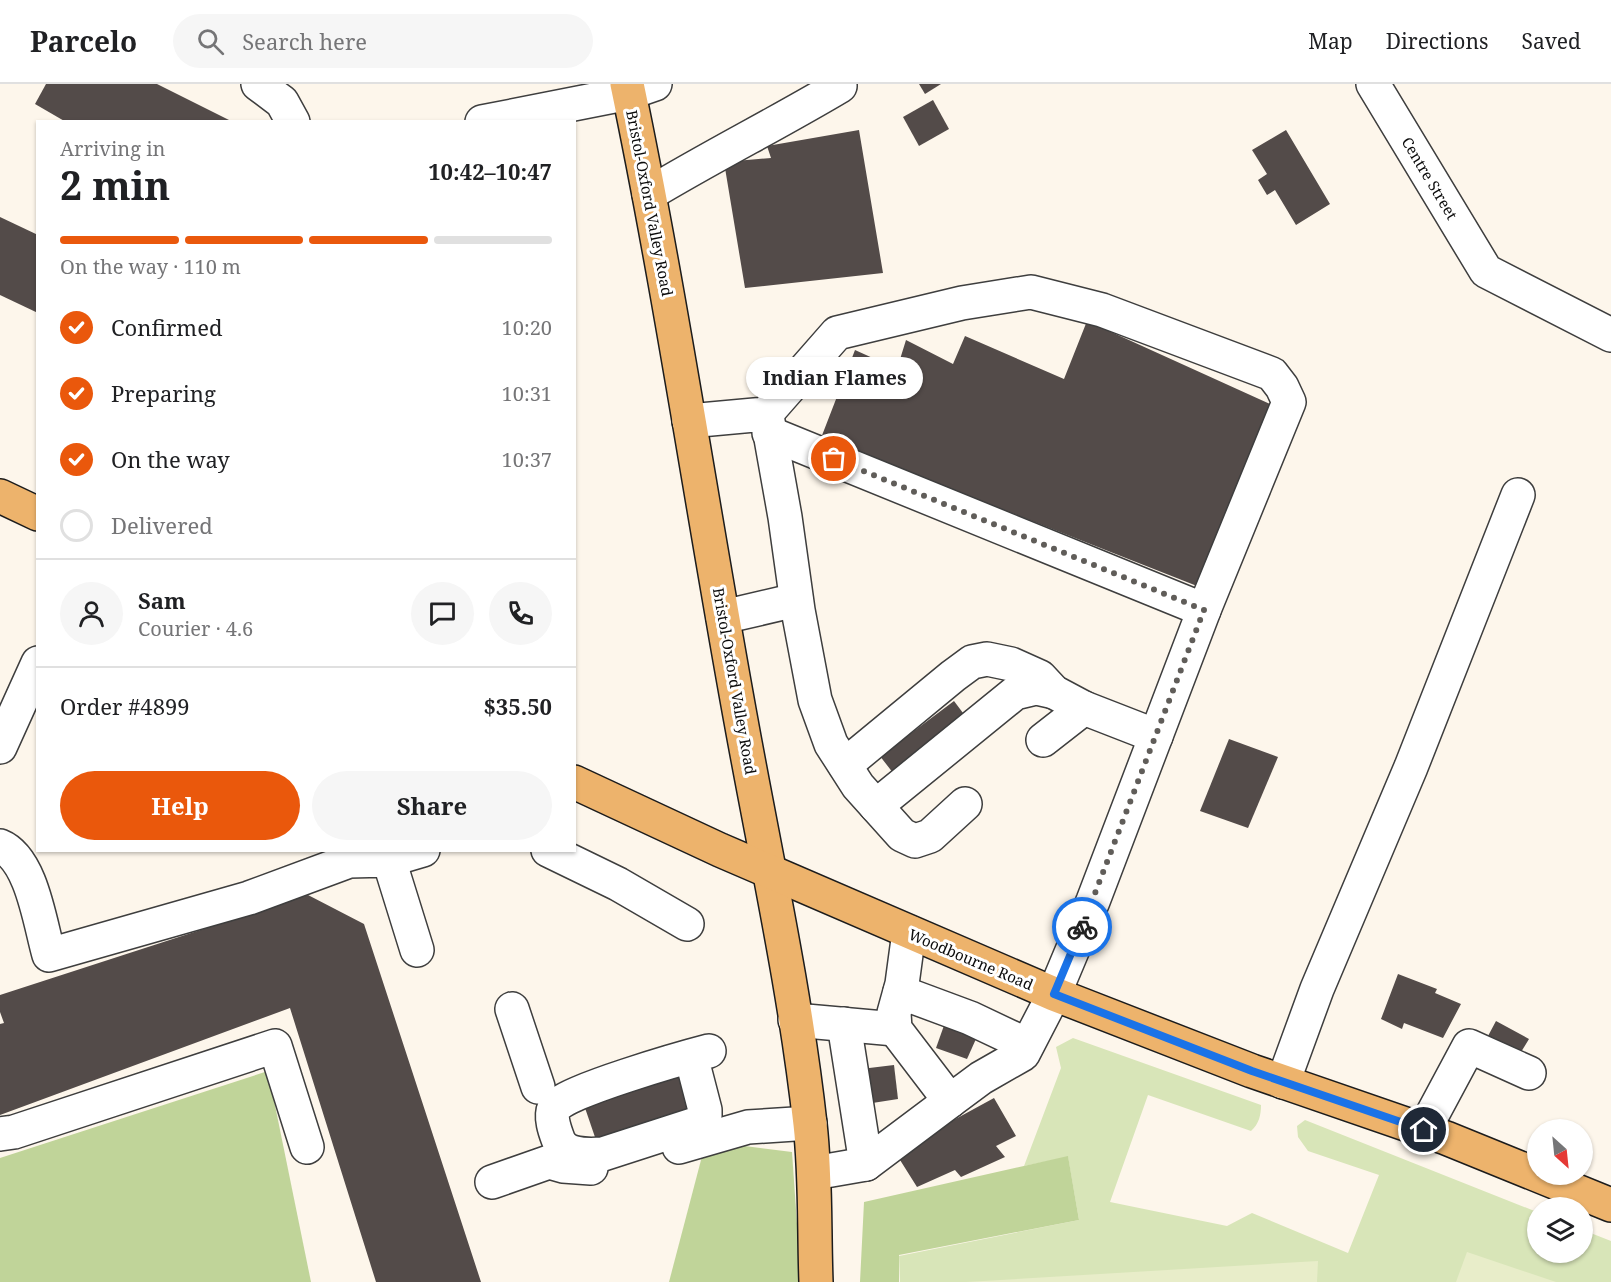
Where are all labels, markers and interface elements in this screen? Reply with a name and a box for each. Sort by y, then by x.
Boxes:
search box [173,14,593,68]
text: Parcelo [30,22,137,60]
icon: search [194,25,227,58]
text: Search here [242,26,367,56]
text: Map [1308,27,1353,55]
text: Directions [1386,27,1488,55]
text: Saved [1521,27,1581,55]
street label: Bristol-Oxford Valley Road [622,108,678,298]
street label: Centre Street [1397,133,1463,223]
text: Arriving in [60,135,165,162]
text: 10:42–10:47 [428,156,552,186]
text: 2 min [60,158,170,211]
text: On the way · 110 m [60,253,241,280]
icon: check [60,311,93,344]
text: Confirmed [111,312,222,342]
text: 10:20 [502,314,552,341]
callout: Indian Flames [746,357,922,399]
text: Indian Flames [762,364,907,391]
icon: check [60,377,93,410]
text: Preparing [111,378,216,408]
text: 10:31 [502,380,552,407]
pin [808,433,859,484]
icon: bag [817,442,850,475]
icon: check [60,443,93,476]
text: On the way [111,444,230,474]
text: 10:37 [502,446,552,473]
text: Delivered [111,510,213,540]
button: person [60,582,123,645]
button: chat [411,582,474,645]
button: phone [489,582,552,645]
text: Sam [138,585,186,615]
street label: Bristol-Oxford Valley Road [709,586,761,776]
text: Courier · 4.6 [138,615,253,642]
text: Order #4899 [60,691,190,721]
text: $35.50 [483,691,552,721]
button: Help [60,771,300,840]
button: Share [312,771,552,840]
courier [1052,897,1112,957]
icon: bike [1066,911,1099,944]
street label: Woodbourne Road [906,924,1036,994]
pin [1398,1104,1449,1155]
icon: home [1407,1113,1440,1146]
north arrow [1527,1119,1593,1185]
map controls [1527,1119,1593,1263]
button: layers [1527,1197,1593,1263]

